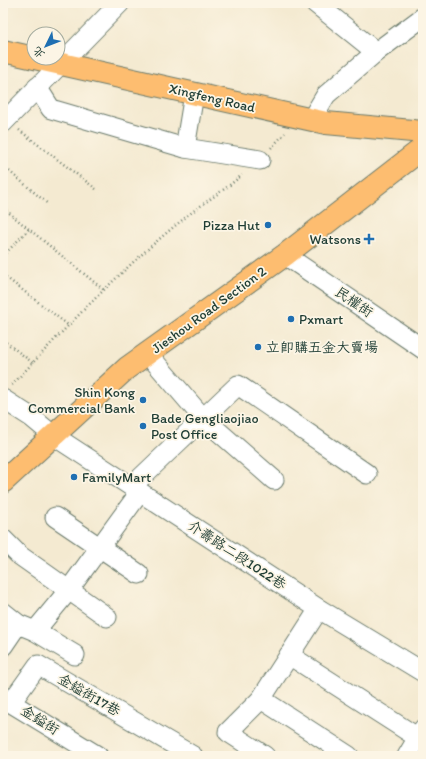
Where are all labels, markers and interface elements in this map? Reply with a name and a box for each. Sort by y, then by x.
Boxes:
north arrow [26,26,66,66]
text: 北 [31,44,48,61]
street label: Xingfeng Road [167,80,257,116]
place label: Pizza Hut [203,217,260,234]
marker: Pizza Hut [263,220,273,230]
place label: Watsons [310,231,361,248]
marker: Watsons [364,234,374,244]
street label: Jieshou Road Section 2 [148,262,270,357]
street label: 民權街 [332,283,376,321]
place label: Pxmart [299,311,343,328]
marker: Pxmart [286,314,296,324]
place label: 立即購五金大賣場 [266,339,378,356]
marker: 立即購五金大賣場 [253,342,263,352]
place label: Shin Kong Commercial Bank [28,384,136,417]
marker: Shin Kong Commercial Bank [138,395,148,405]
place label: Bade Gengliaojiao Post Office [151,410,259,443]
marker: Bade Gengliaojiao Post Office [138,421,148,431]
place label: FamilyMart [82,469,151,486]
marker: FamilyMart [69,472,79,482]
street label: 介壽路二段1022巷 [185,517,290,594]
street label: 金鎰街17巷 [55,670,124,720]
street label: 金鎰街 [18,702,62,738]

